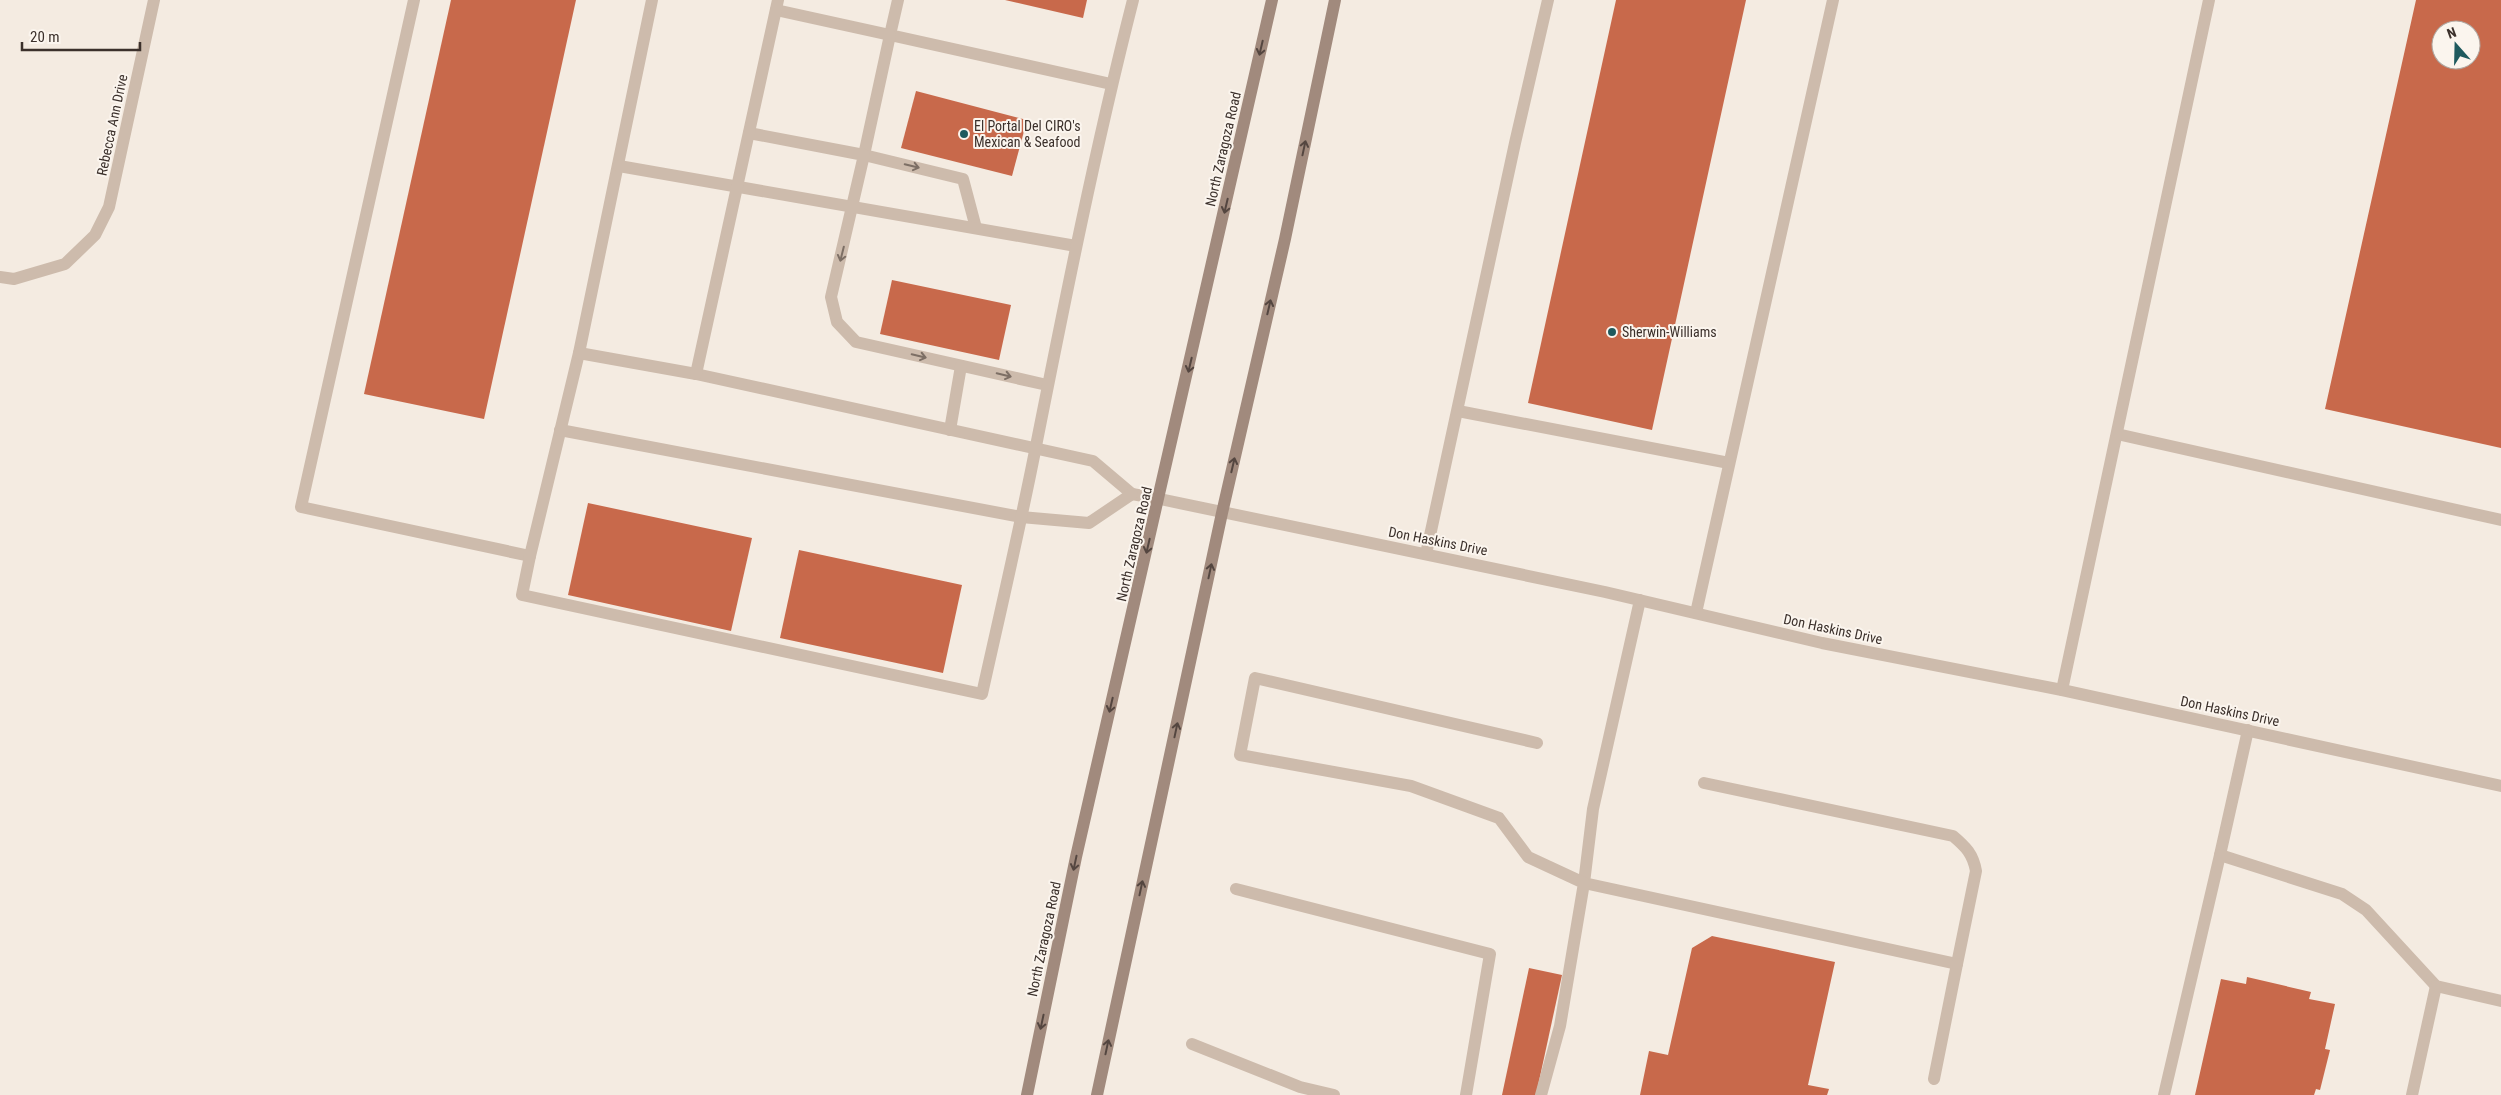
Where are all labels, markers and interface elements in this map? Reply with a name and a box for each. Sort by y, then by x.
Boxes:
scale bar [22,20,140,52]
north arrow [2431,20,2481,70]
text: N [2445,24,2458,42]
text: 20 m [30,28,60,46]
one-way arrow [1256,39,1265,55]
street label: Rebecca Ann Drive [93,72,131,177]
street label: North Zaragoza Road [1202,90,1244,208]
place label: El Portal Del CIRO's Mexican & Seafood [974,118,1081,150]
marker: El Portal Del CIRO's Mexican & Seafood [958,128,970,140]
one-way arrow [1300,141,1309,157]
one-way arrow [903,162,919,171]
one-way arrow [1221,198,1230,214]
one-way arrow [836,246,846,262]
one-way arrow [1265,300,1274,316]
place label: Sherwin-Williams [1622,324,1717,340]
marker: Sherwin-Williams [1606,326,1618,338]
one-way arrow [911,352,927,361]
one-way arrow [1185,356,1194,372]
one-way arrow [996,371,1012,381]
one-way arrow [1229,458,1238,474]
street label: North Zaragoza Road [1113,485,1155,603]
street label: Don Haskins Drive [1387,524,1489,559]
one-way arrow [1143,538,1152,554]
one-way arrow [1206,563,1215,579]
street label: Don Haskins Drive [1782,611,1884,647]
street label: Don Haskins Drive [2179,693,2281,729]
one-way arrow [1106,696,1115,712]
one-way arrow [1172,722,1181,738]
one-way arrow [1069,855,1079,871]
street label: North Zaragoza Road [1024,880,1064,998]
one-way arrow [1137,881,1147,897]
one-way arrow [1037,1014,1046,1030]
one-way arrow [1103,1040,1112,1056]

